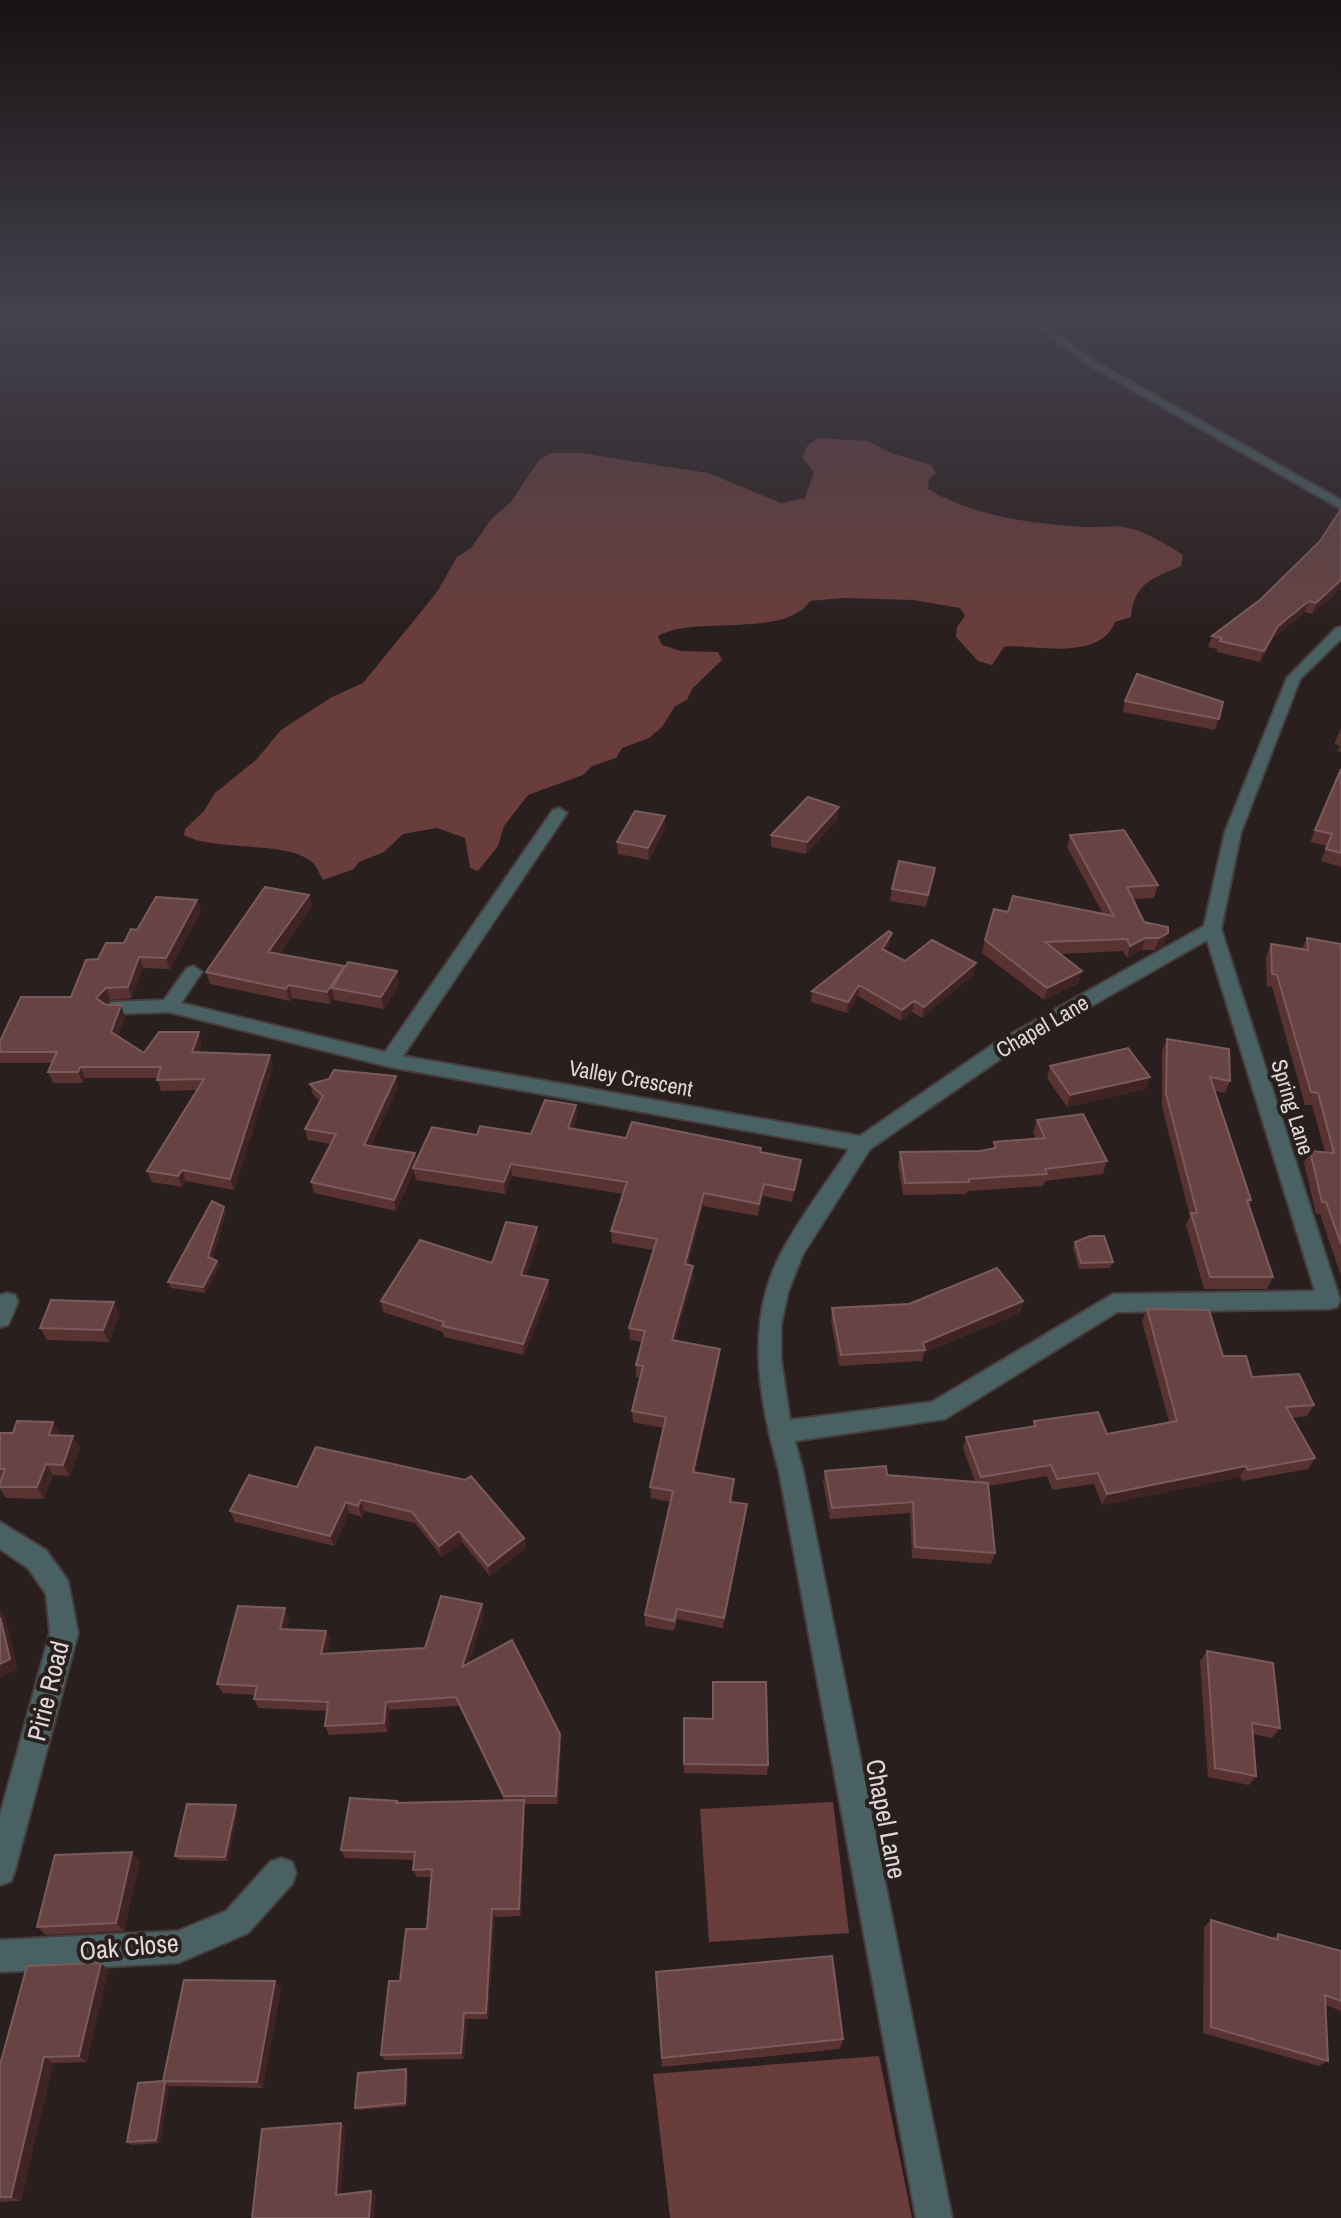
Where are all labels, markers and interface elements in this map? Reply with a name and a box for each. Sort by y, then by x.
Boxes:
street label: Chapel Lane [990,987,1094,1065]
street label: Valley Crescent [567,1052,695,1104]
street label: Spring Lane [1264,1056,1322,1158]
street label: Pirie Road [18,1637,77,1745]
street label: Chapel Lane [858,1756,915,1882]
street label: Oak Close [78,1925,180,1968]

